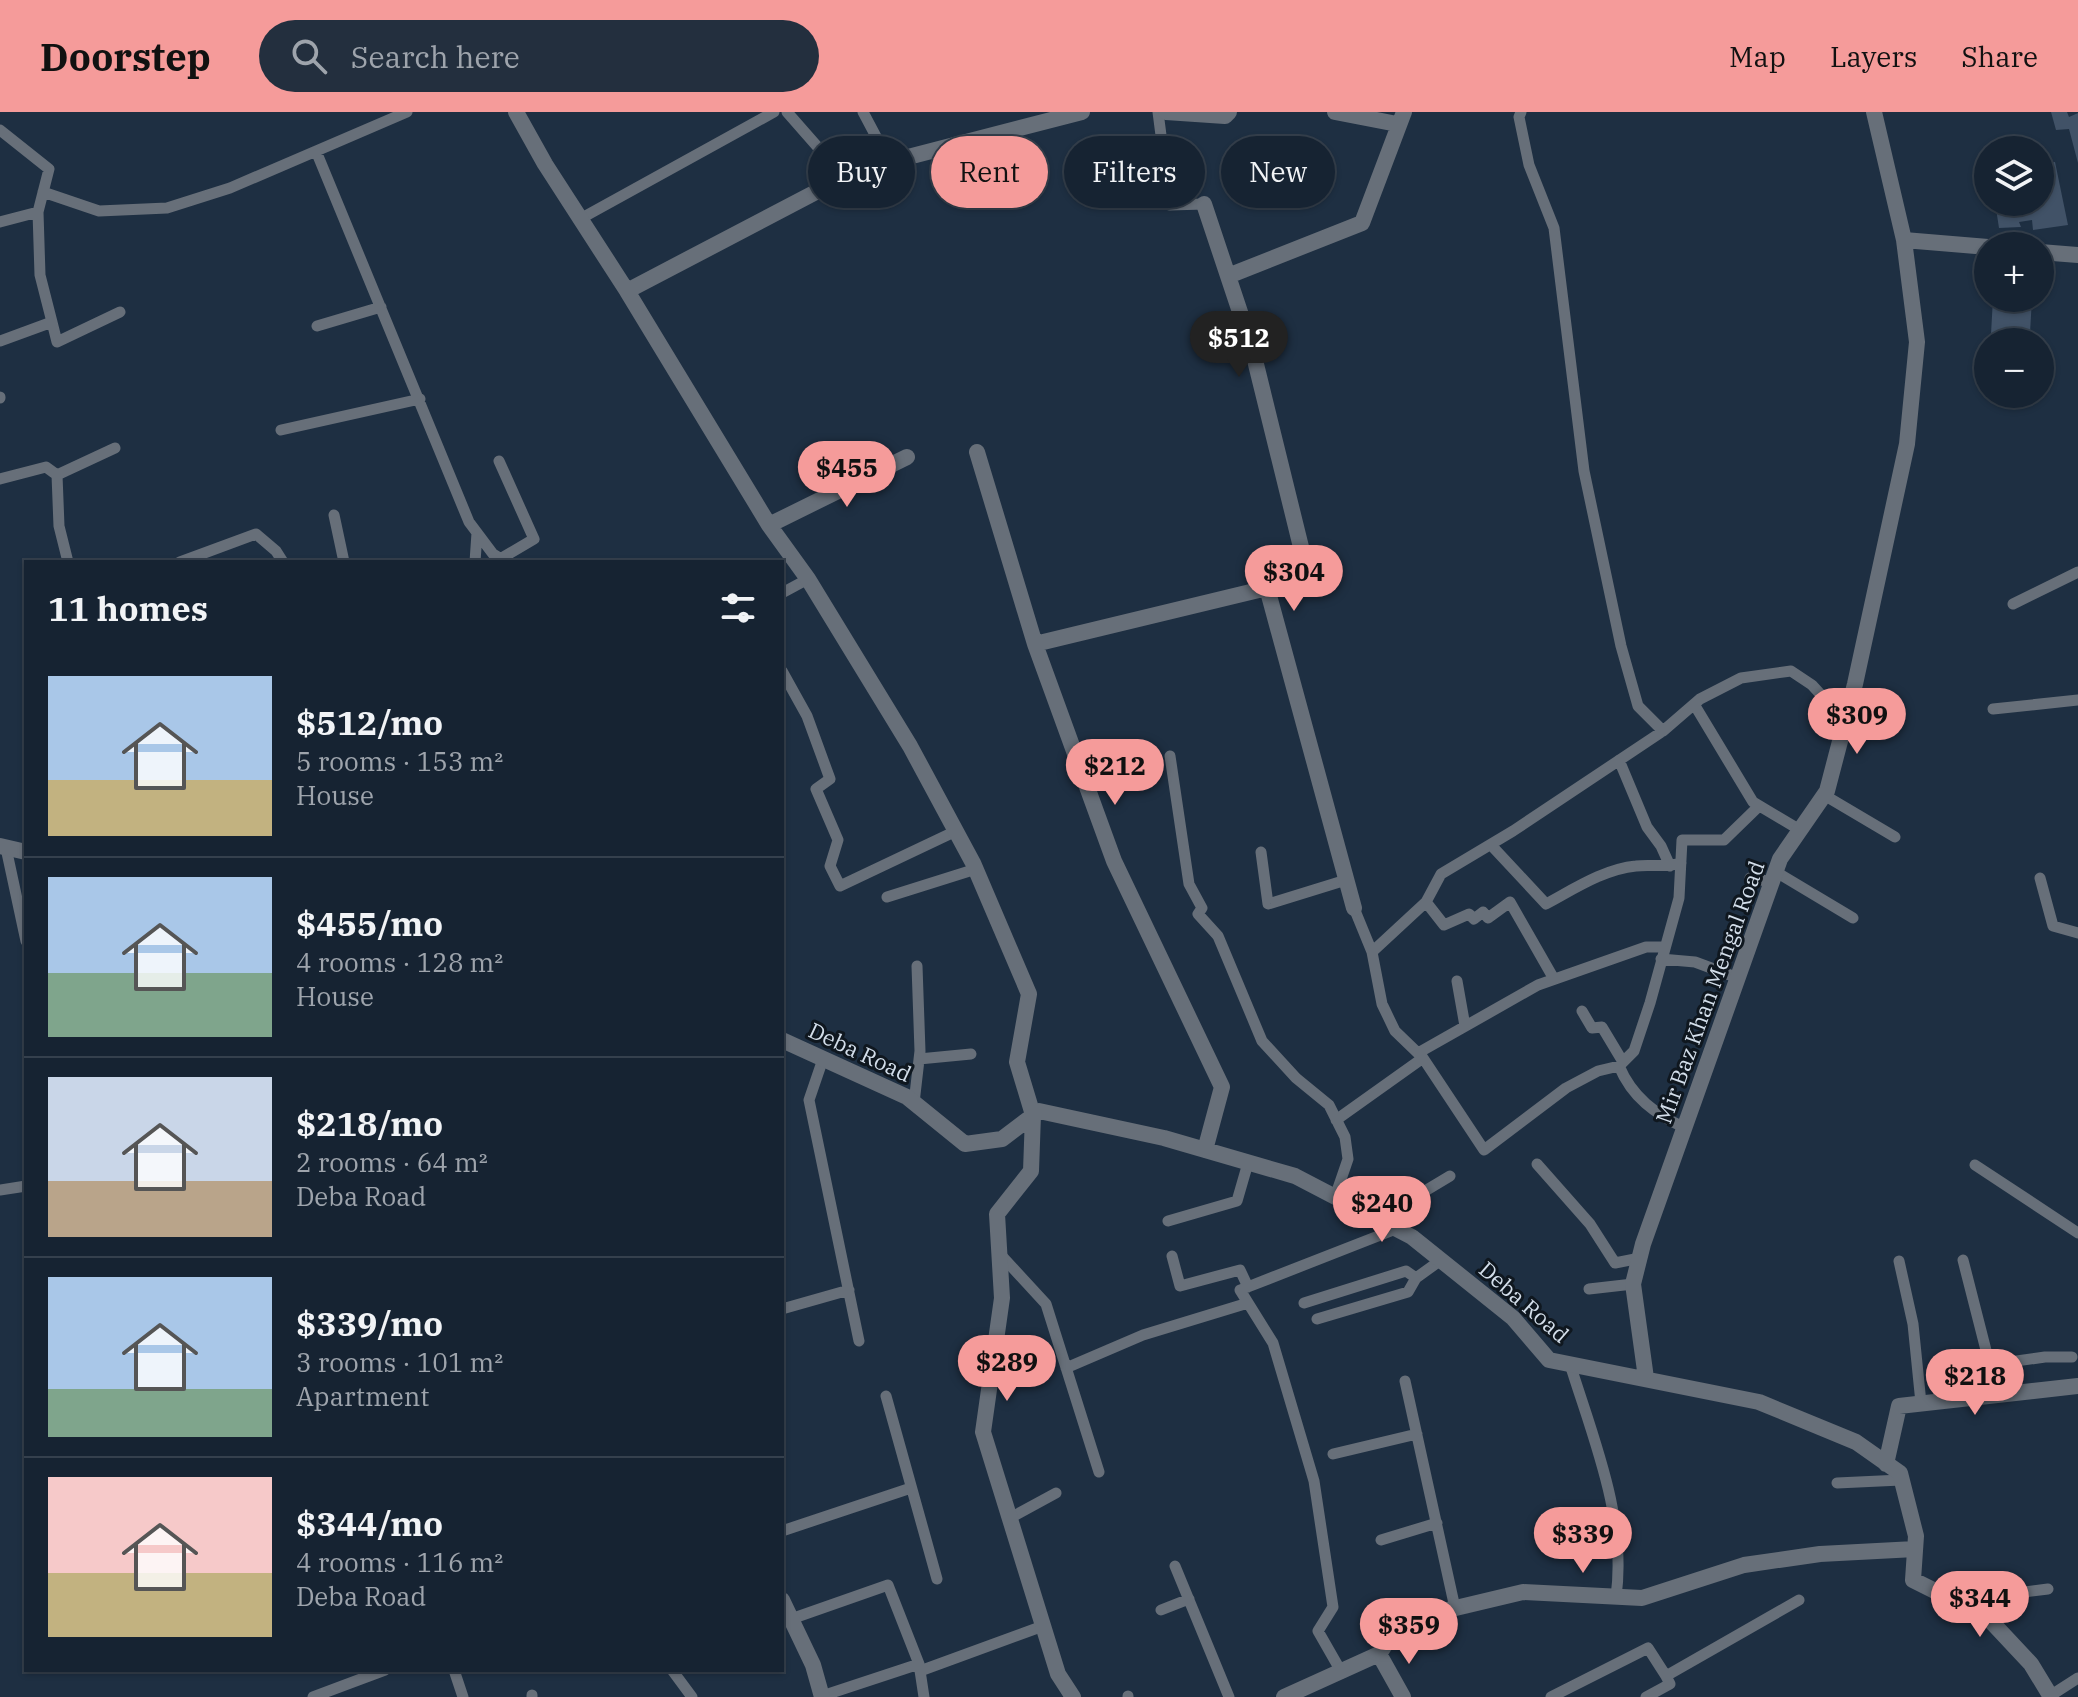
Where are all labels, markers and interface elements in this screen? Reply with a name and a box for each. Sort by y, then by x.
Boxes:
search box [259,20,819,92]
text: Doorstep [40,32,211,81]
icon: search [287,34,331,78]
text: Search here [351,37,520,76]
text: Map [1729,38,1786,75]
text: Layers [1830,38,1917,75]
text: Share [1961,38,2038,75]
chip: Buy [808,136,915,208]
chip: Rent [931,136,1048,208]
chip: Filters [1064,136,1205,208]
chip: New [1221,136,1335,208]
map controls [1974,136,2054,408]
button: layers [1974,136,2054,216]
button: + [1974,232,2054,312]
pin: $512 [1192,311,1286,379]
text: $512 [1208,320,1270,354]
button: − [1974,328,2054,408]
pin: $455 [800,441,894,509]
text: $455 [816,450,878,484]
pin: $304 [1247,545,1341,613]
text: $304 [1263,554,1325,588]
text: 11 homes [48,586,208,630]
icon: filters [716,586,760,630]
pin: $309 [1810,688,1904,756]
text: $309 [1826,697,1888,731]
text: $512/mo [296,700,443,744]
icon: home [112,708,208,804]
pin: $212 [1068,739,1162,807]
text: 5 rooms · 153 m² [296,744,503,778]
text: $212 [1084,748,1146,782]
text: House [296,778,374,812]
street label: Mir Baz Khan Mengal Road [1648,856,1771,1127]
text: $455/mo [296,901,443,945]
icon: home [112,909,208,1005]
text: 4 rooms · 128 m² [296,945,503,979]
text: House [296,979,374,1013]
street label: Deba Road [804,1015,916,1088]
text: $218/mo [296,1101,443,1145]
icon: home [112,1109,208,1205]
text: 2 rooms · 64 m² [296,1145,488,1179]
pin: $240 [1335,1176,1429,1244]
text: Deba Road [296,1179,426,1213]
text: $240 [1351,1185,1413,1219]
street label: Deba Road [1473,1254,1575,1349]
text: $339/mo [296,1301,443,1345]
icon: home [112,1309,208,1405]
pin: $289 [960,1335,1054,1403]
text: $289 [976,1344,1038,1378]
text: 3 rooms · 101 m² [296,1345,503,1379]
pin: $218 [1928,1349,2022,1417]
text: $218 [1944,1358,2006,1392]
text: Apartment [296,1379,429,1413]
text: $344/mo [296,1501,443,1545]
pin: $339 [1536,1507,1630,1575]
icon: home [112,1509,208,1605]
text: $339 [1552,1516,1614,1550]
text: 4 rooms · 116 m² [296,1545,503,1579]
pin: $344 [1933,1571,2027,1639]
text: Deba Road [296,1579,426,1613]
text: $344 [1949,1580,2011,1614]
pin: $359 [1362,1598,1456,1666]
text: $359 [1378,1607,1440,1641]

